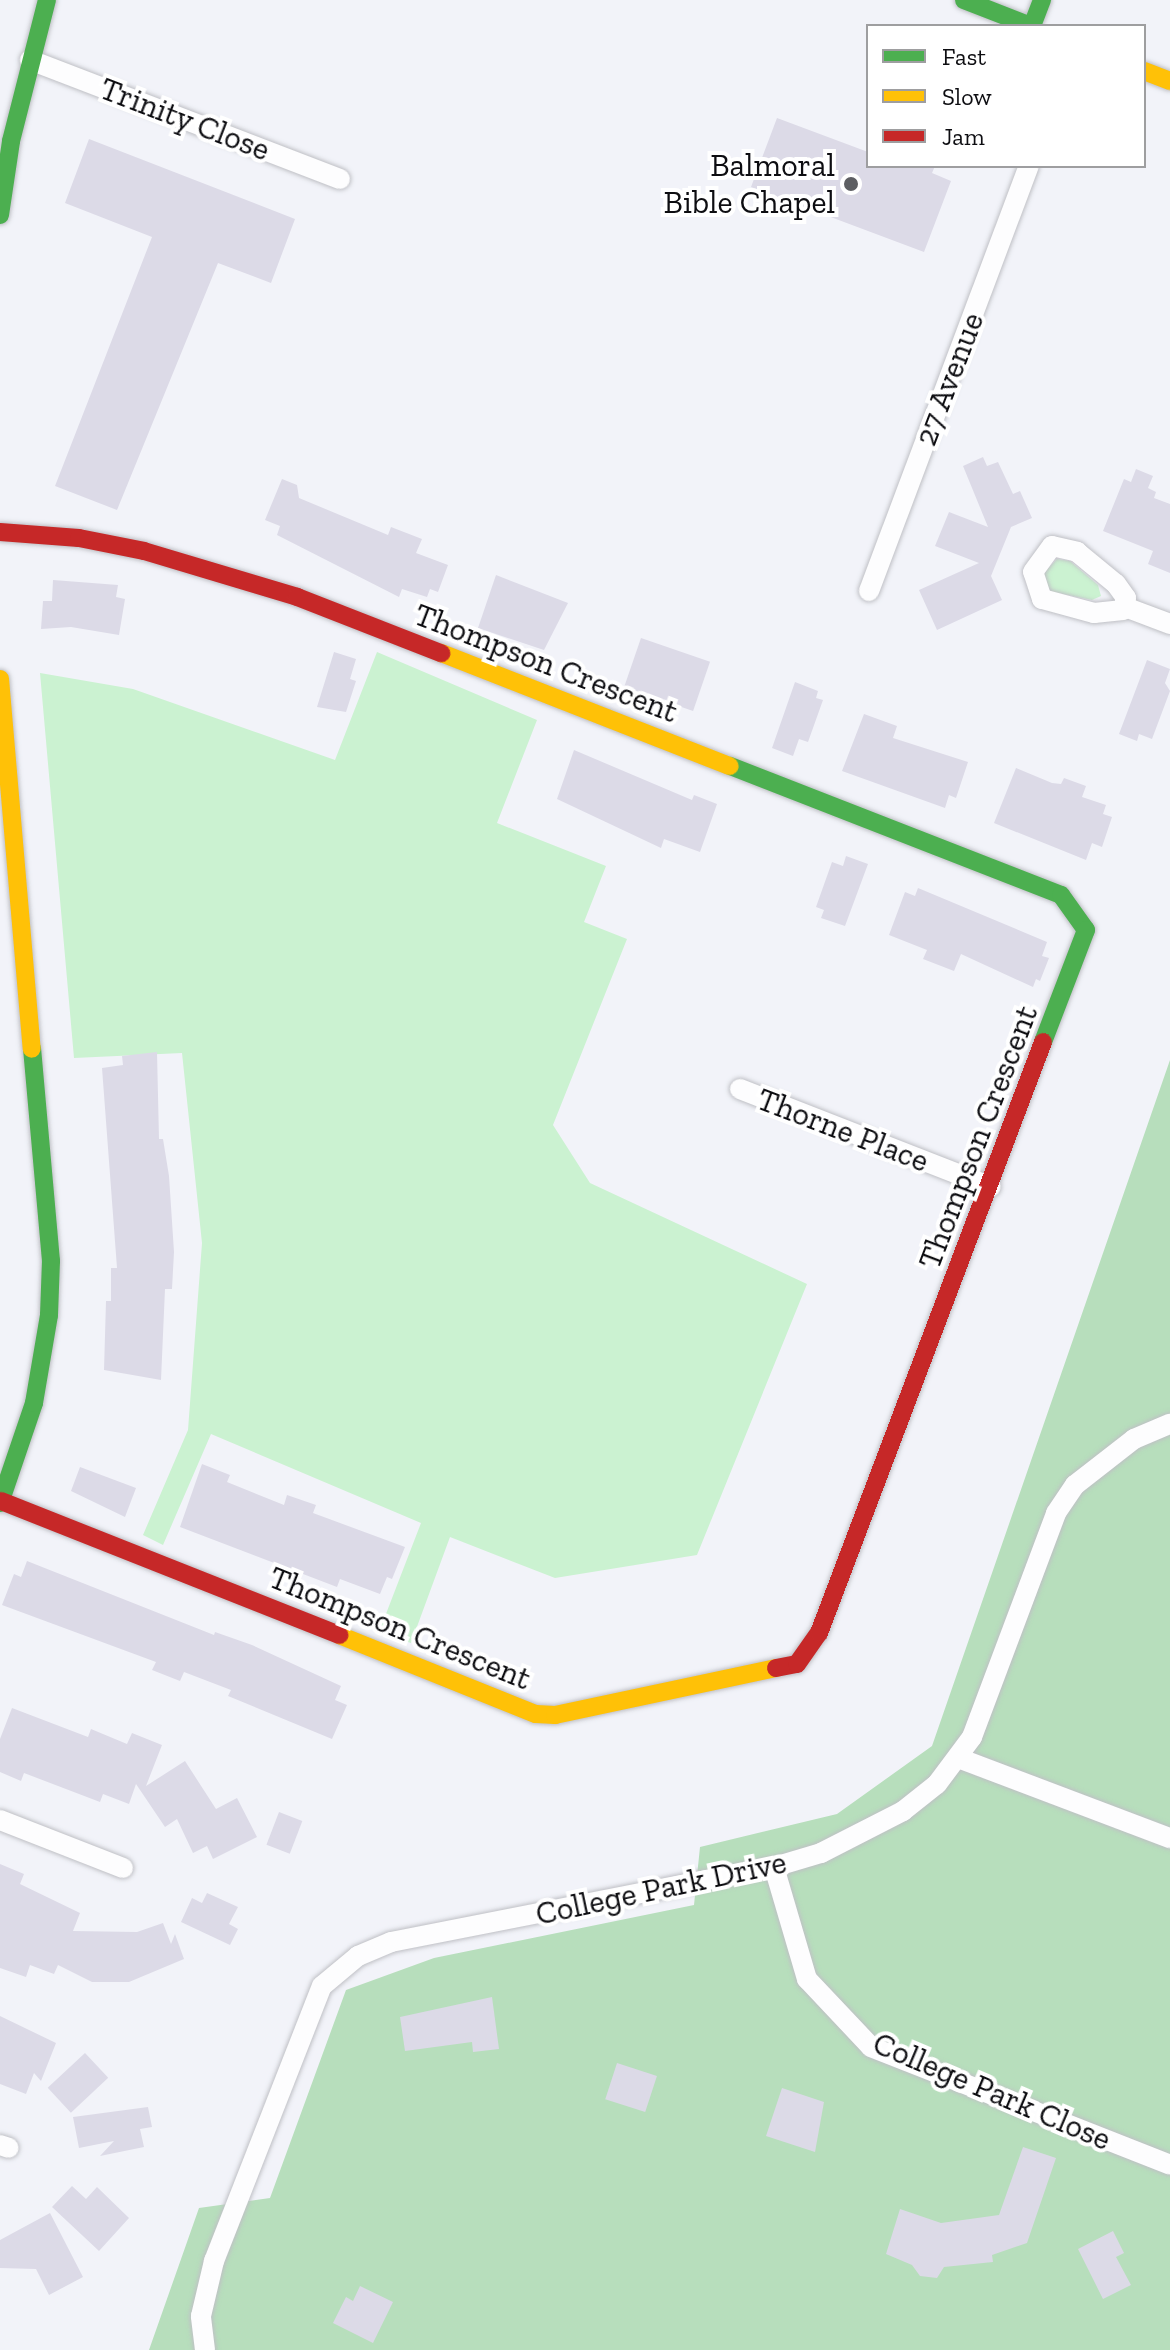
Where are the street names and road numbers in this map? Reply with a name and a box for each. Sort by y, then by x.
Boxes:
street label: Trinity Close [94,69,276,169]
street label: 27 Avenue [906,307,992,451]
street label: Thompson Crescent [409,595,683,731]
street label: Thompson Crescent [910,1000,1046,1274]
street label: Thorne Place [752,1080,934,1180]
street label: Thompson Crescent [264,1558,536,1698]
street label: College Park Drive [532,1843,790,1933]
street label: College Park Close [867,2024,1117,2158]

